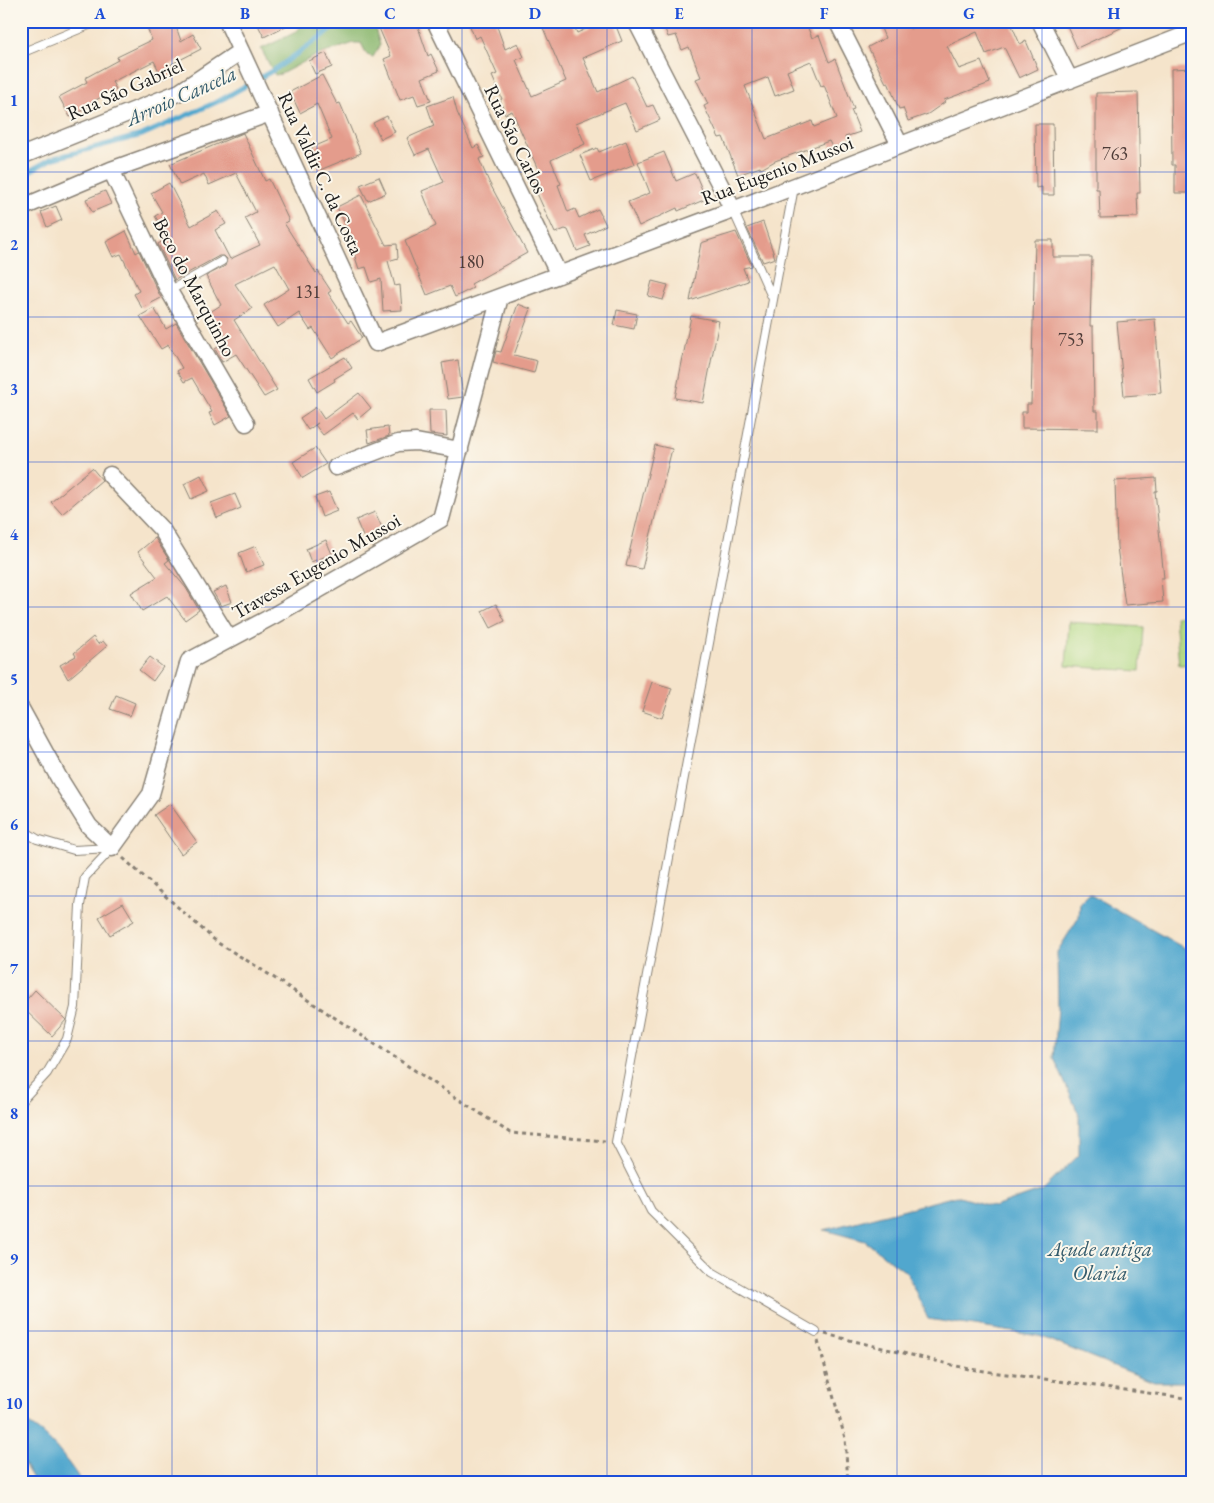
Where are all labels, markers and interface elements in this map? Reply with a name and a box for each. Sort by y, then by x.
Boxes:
text: A [93,3,106,24]
text: B [240,3,250,24]
text: C [384,3,396,24]
text: D [529,3,541,24]
text: E [674,3,684,24]
text: F [820,3,829,24]
text: G [963,3,975,24]
text: H [1108,3,1121,24]
street label: Rua São Gabriel [63,52,188,126]
water label: Arroio Cancela [119,59,240,133]
street label: Rua São Carlos [478,80,554,198]
street label: Rua Valdir C. da Costa [272,88,370,258]
text: 1 [10,90,18,111]
street label: Rua Eugenio Mussoi [697,129,857,211]
house number: 763 [1102,142,1128,165]
street label: Beco do Marquinho [147,213,243,361]
text: 2 [10,234,19,255]
house number: 180 [458,250,484,273]
house number: 131 [295,280,321,303]
house number: 753 [1058,328,1084,351]
text: 3 [10,379,18,400]
street label: Travessa Eugenio Mussoi [227,507,405,625]
text: 4 [10,524,19,545]
text: 5 [10,669,18,690]
text: 6 [10,814,19,835]
text: 7 [10,958,19,979]
text: 8 [10,1103,18,1124]
water label: Açude antiga Olaria [1046,1235,1152,1286]
text: 9 [10,1248,19,1269]
text: 10 [6,1393,23,1414]

